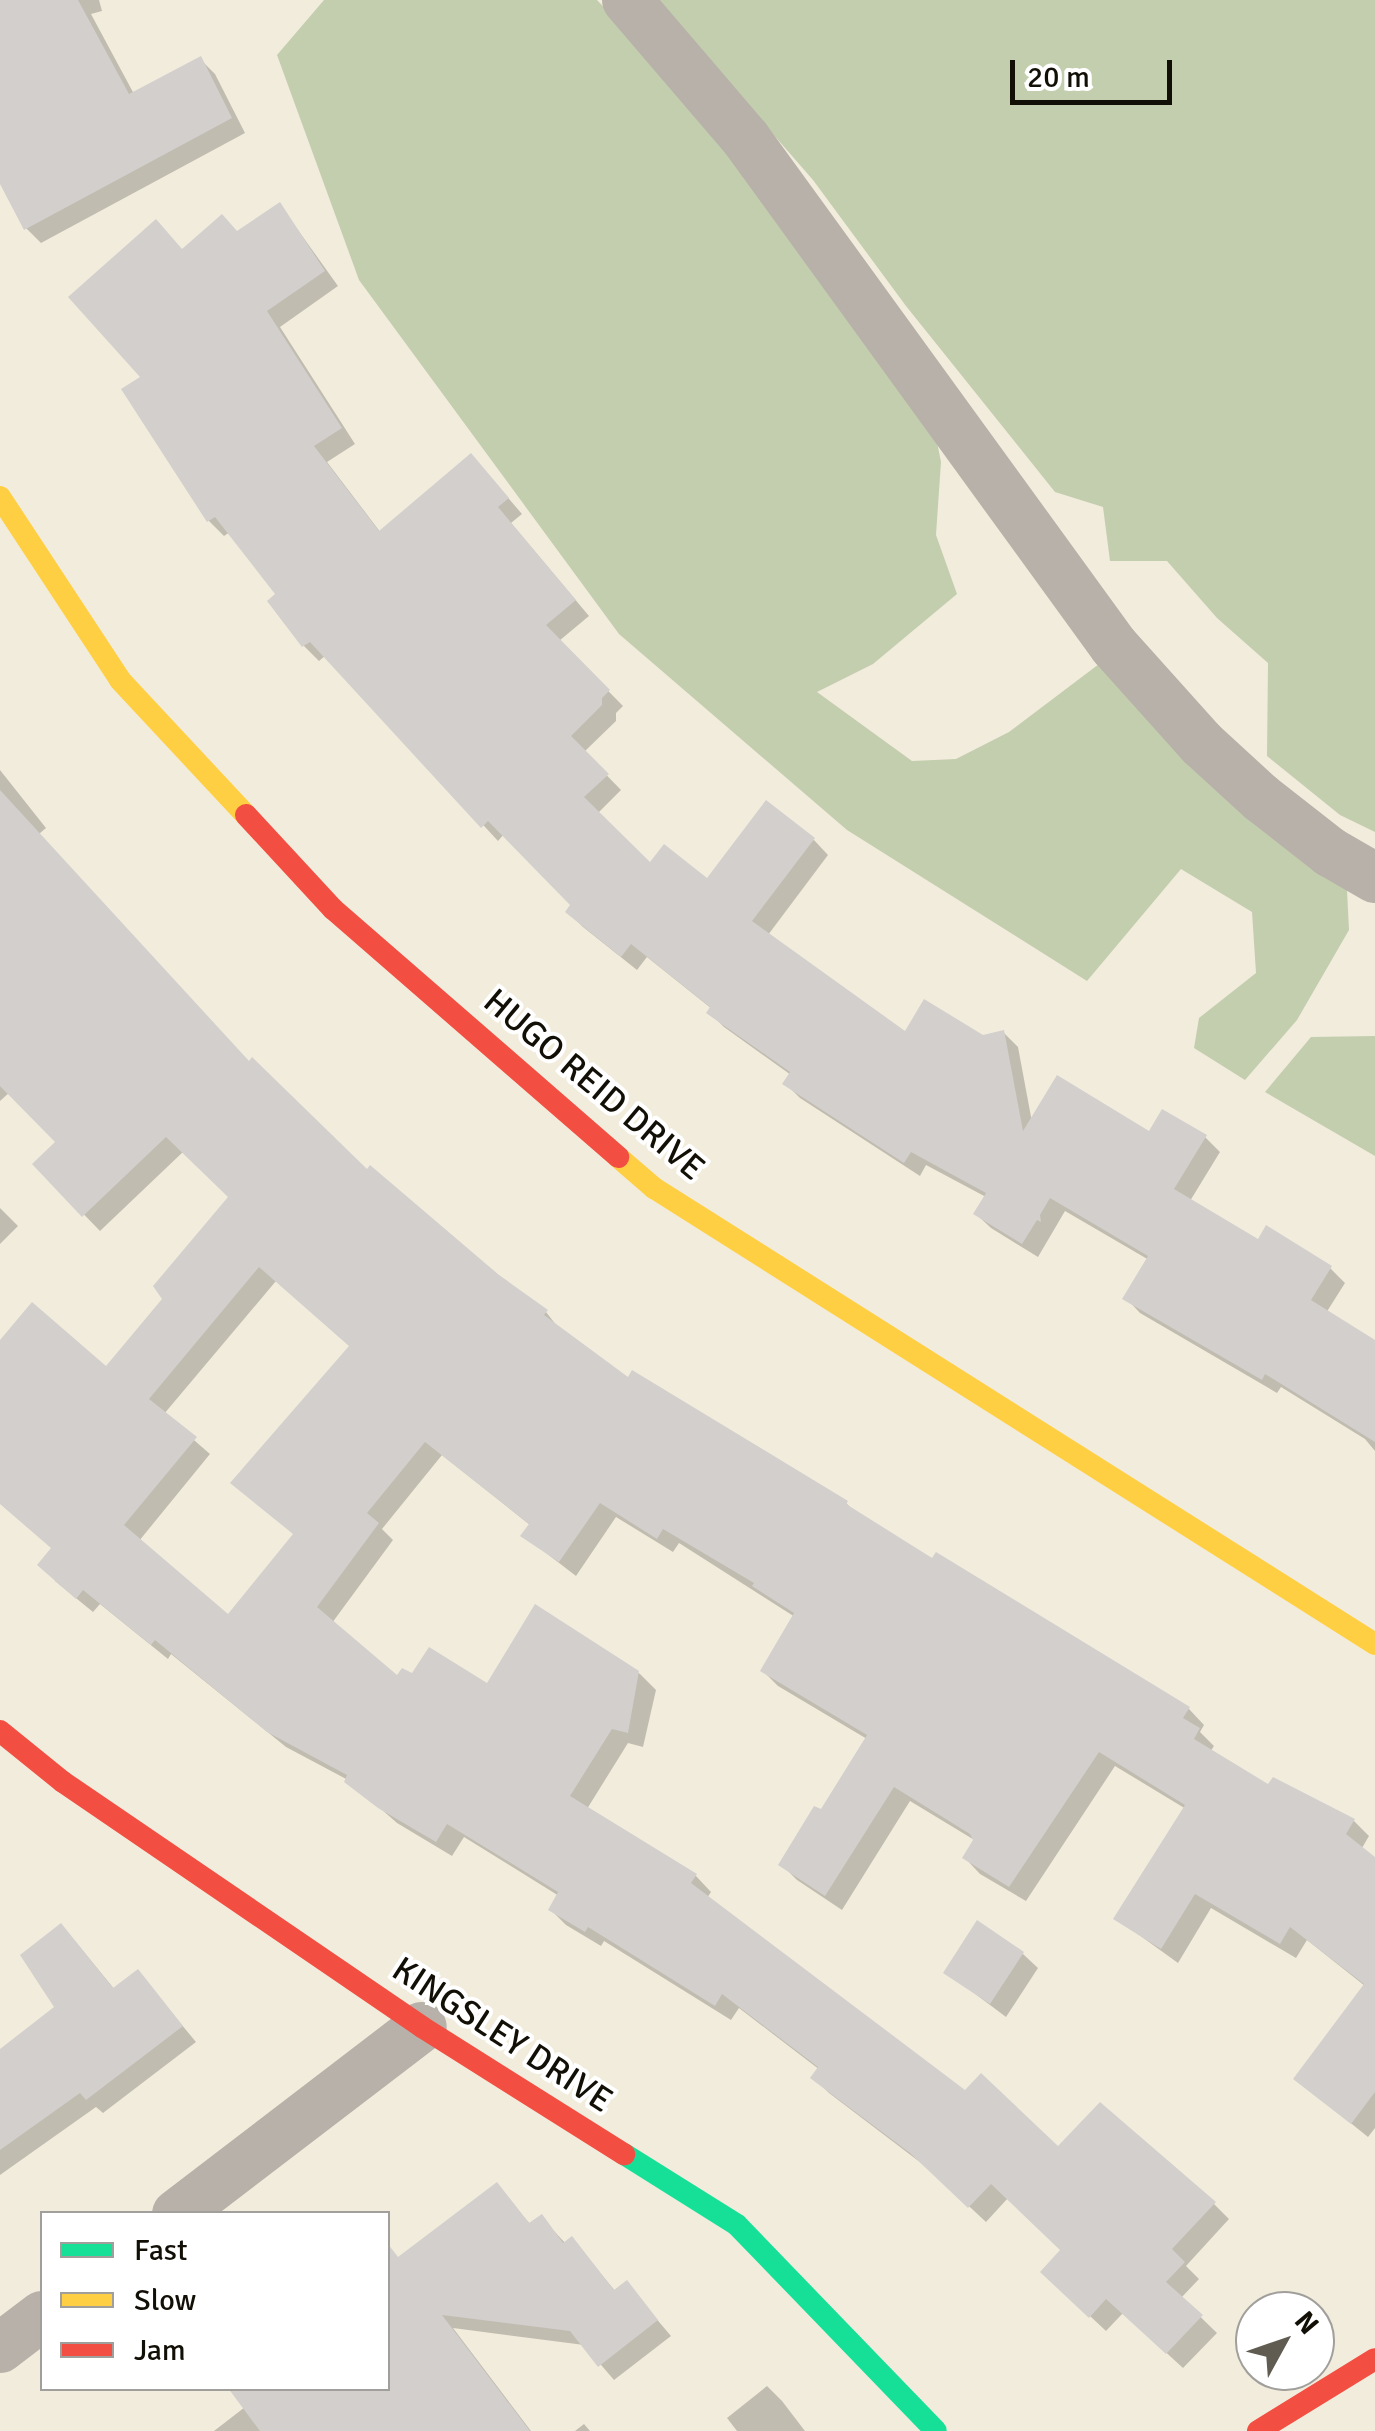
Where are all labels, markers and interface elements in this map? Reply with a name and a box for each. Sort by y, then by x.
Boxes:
scale bar [1015,40,1178,102]
text: 20 m [1027,59,1090,96]
street label: HUGO REID DRIVE [475,980,713,1190]
street label: KINGSLEY DRIVE [384,1948,620,2122]
legend [40,2211,390,2391]
text: Fast [134,2232,187,2269]
text: Slow [134,2282,196,2319]
north arrow [1235,2291,1335,2391]
text: N [1287,2305,1326,2341]
text: Jam [134,2332,186,2369]

